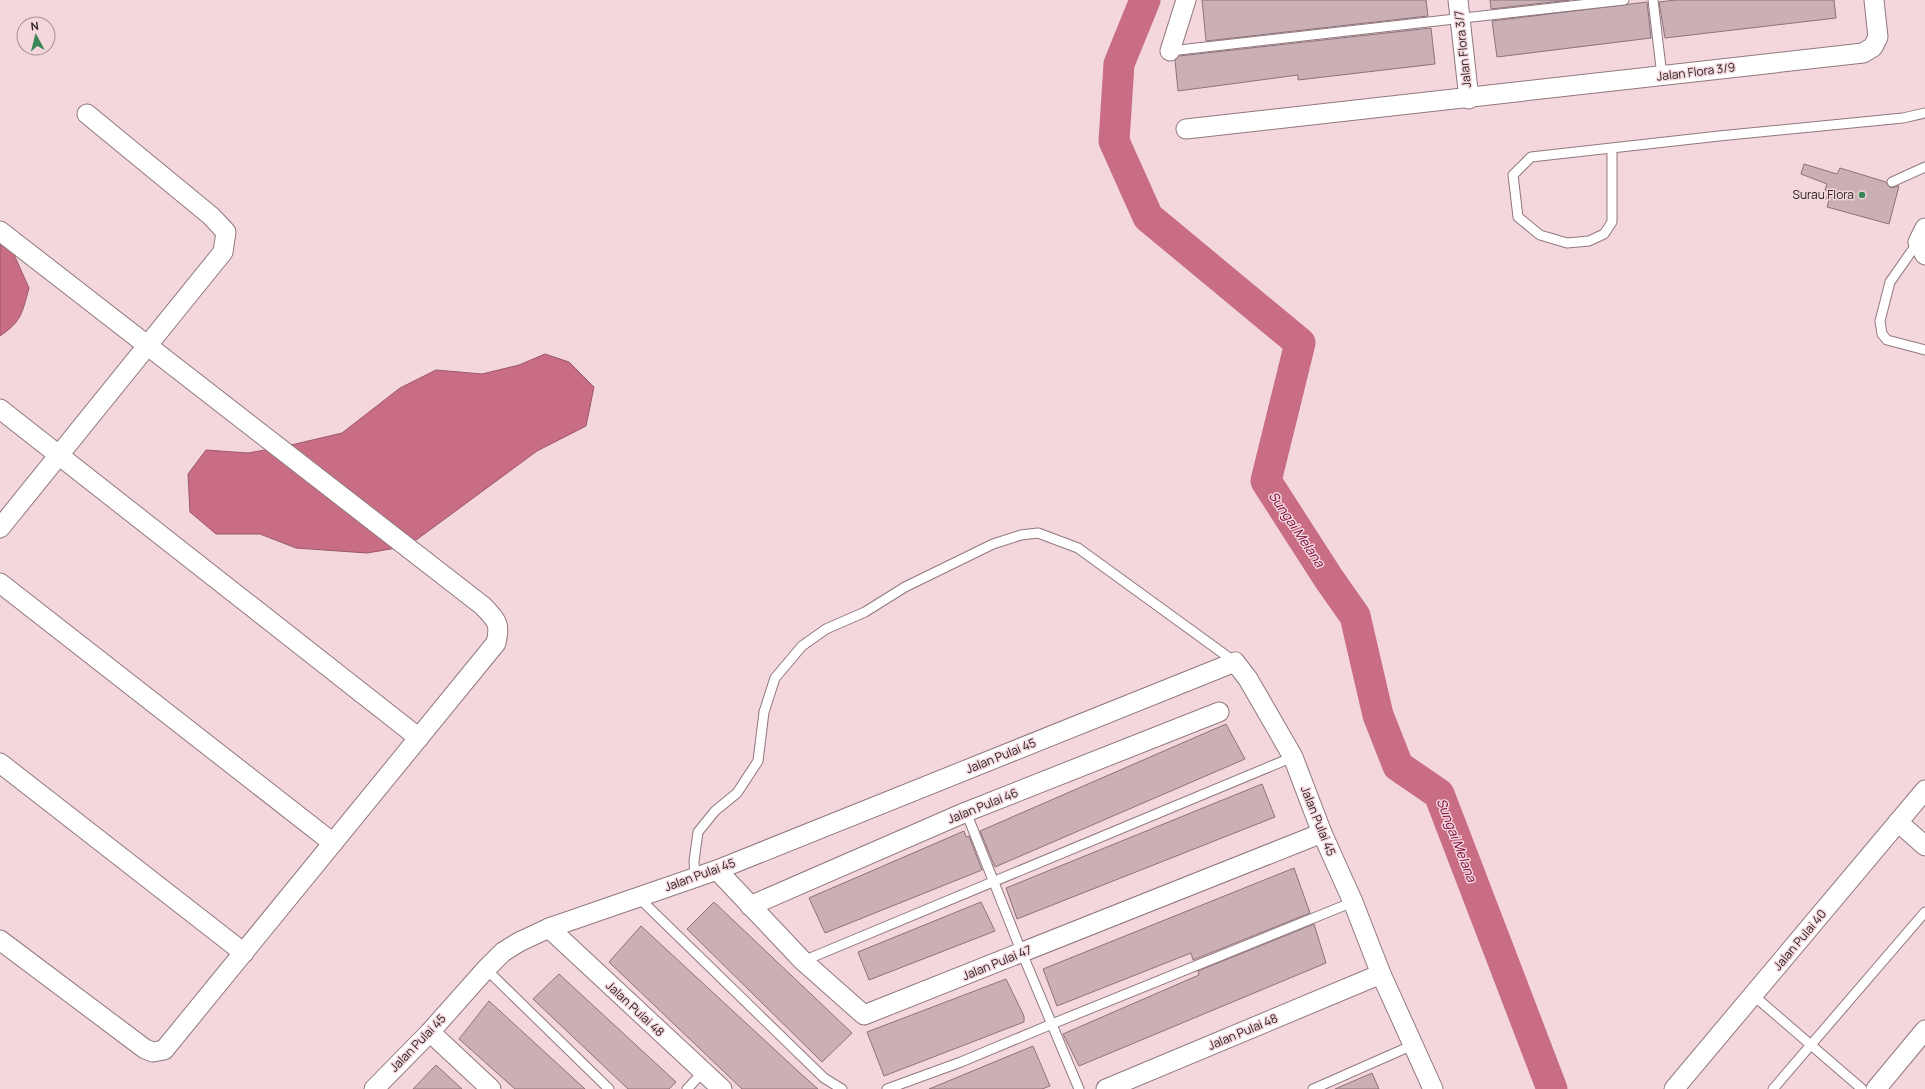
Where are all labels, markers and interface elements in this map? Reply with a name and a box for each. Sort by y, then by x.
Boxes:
street label: Jalan Flora 3/7 [1450,10,1475,89]
north arrow [16,16,56,56]
text: N [30,18,40,34]
street label: Jalan Flora 3/9 [1656,58,1736,85]
place label: Surau Flora [1792,186,1854,203]
marker: Surau Flora [1857,190,1867,200]
water label: Sungai Melana [1265,488,1329,571]
street label: Jalan Pulai 45 [963,734,1038,777]
street label: Jalan Pulai 45 [1297,783,1340,858]
street label: Jalan Pulai 46 [945,784,1021,827]
water label: Sungai Melana [1433,796,1481,885]
street label: Jalan Pulai 45 [662,854,738,895]
street label: Jalan Pulai 40 [1769,906,1830,974]
street label: Jalan Pulai 47 [960,941,1034,984]
street label: Jalan Pulai 48 [602,977,668,1040]
street label: Jalan Pulai 48 [1205,1009,1280,1054]
street label: Jalan Pulai 45 [386,1010,450,1075]

